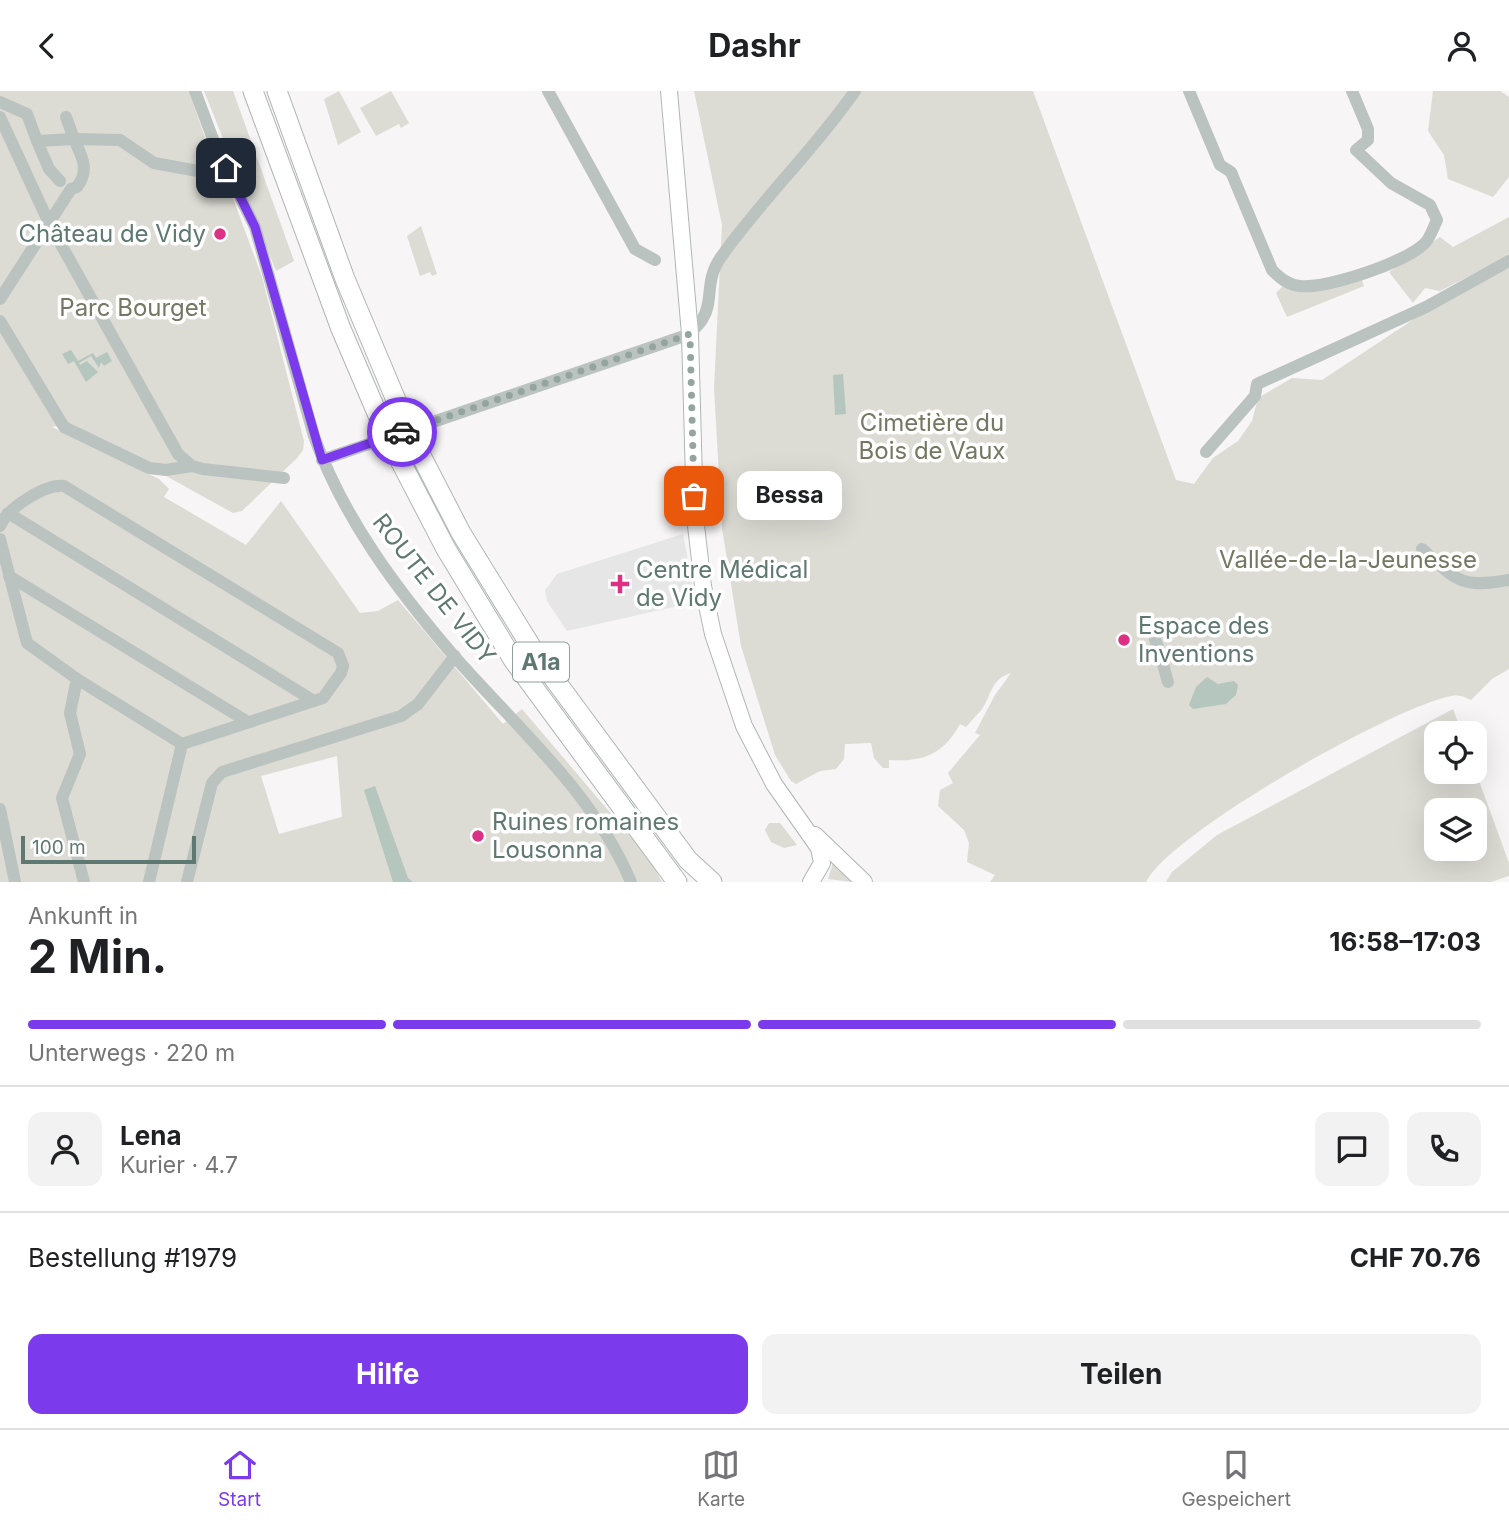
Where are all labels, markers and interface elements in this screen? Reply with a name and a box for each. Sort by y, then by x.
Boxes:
text: Dashr [708,26,801,65]
icon: back [28,27,66,65]
icon: person [1443,27,1481,65]
pin [196,138,256,198]
icon: home [207,149,245,187]
place label: Château de Vidy [18,219,206,248]
marker: Château de Vidy [212,226,228,242]
park label: Parc Bourget [59,293,207,322]
courier [367,397,437,467]
park label: Cimetière du Bois de Vaux [859,408,1005,465]
icon: car [383,413,421,451]
pin [664,466,724,526]
callout: Bessa [736,471,841,521]
icon: bag [675,477,713,515]
text: Bessa [755,481,824,509]
street label: ROUTE DE VIDY [367,508,502,670]
park label: Vallée-de-la-Jeunesse [1219,545,1477,574]
place label: Centre Médical de Vidy [636,555,808,612]
marker: Centre Médical de Vidy [610,574,630,594]
place label: Espace des Inventions [1138,611,1269,668]
marker: Espace des Inventions [1116,632,1132,648]
road number: A1a [513,643,569,681]
map controls [1424,721,1487,861]
button: locate [1424,721,1487,784]
button: layers [1424,798,1487,861]
place label: Ruines romaines Lousonna [492,807,679,864]
marker: Ruines romaines Lousonna [470,828,486,844]
scale bar [21,833,196,865]
text: 100 m [32,836,86,859]
text: Ankunft in [28,902,138,930]
text: 16:58–17:03 [1329,926,1481,957]
text: 2 Min. [28,928,167,984]
text: Unterwegs · 220 m [28,1039,235,1067]
button: person [28,1112,102,1186]
button: chat [1315,1112,1389,1186]
button: phone [1407,1112,1481,1186]
text: Lena [120,1120,181,1151]
text: Kurier · 4.7 [120,1151,238,1179]
text: Bestellung #1979 [28,1242,237,1273]
text: CHF 70.76 [1350,1242,1481,1273]
button: Hilfe [28,1334,748,1414]
button: Teilen [762,1334,1481,1414]
tab: Start [218,1446,261,1511]
tab: Karte [697,1446,745,1511]
tab: Gespeichert [1181,1446,1291,1511]

